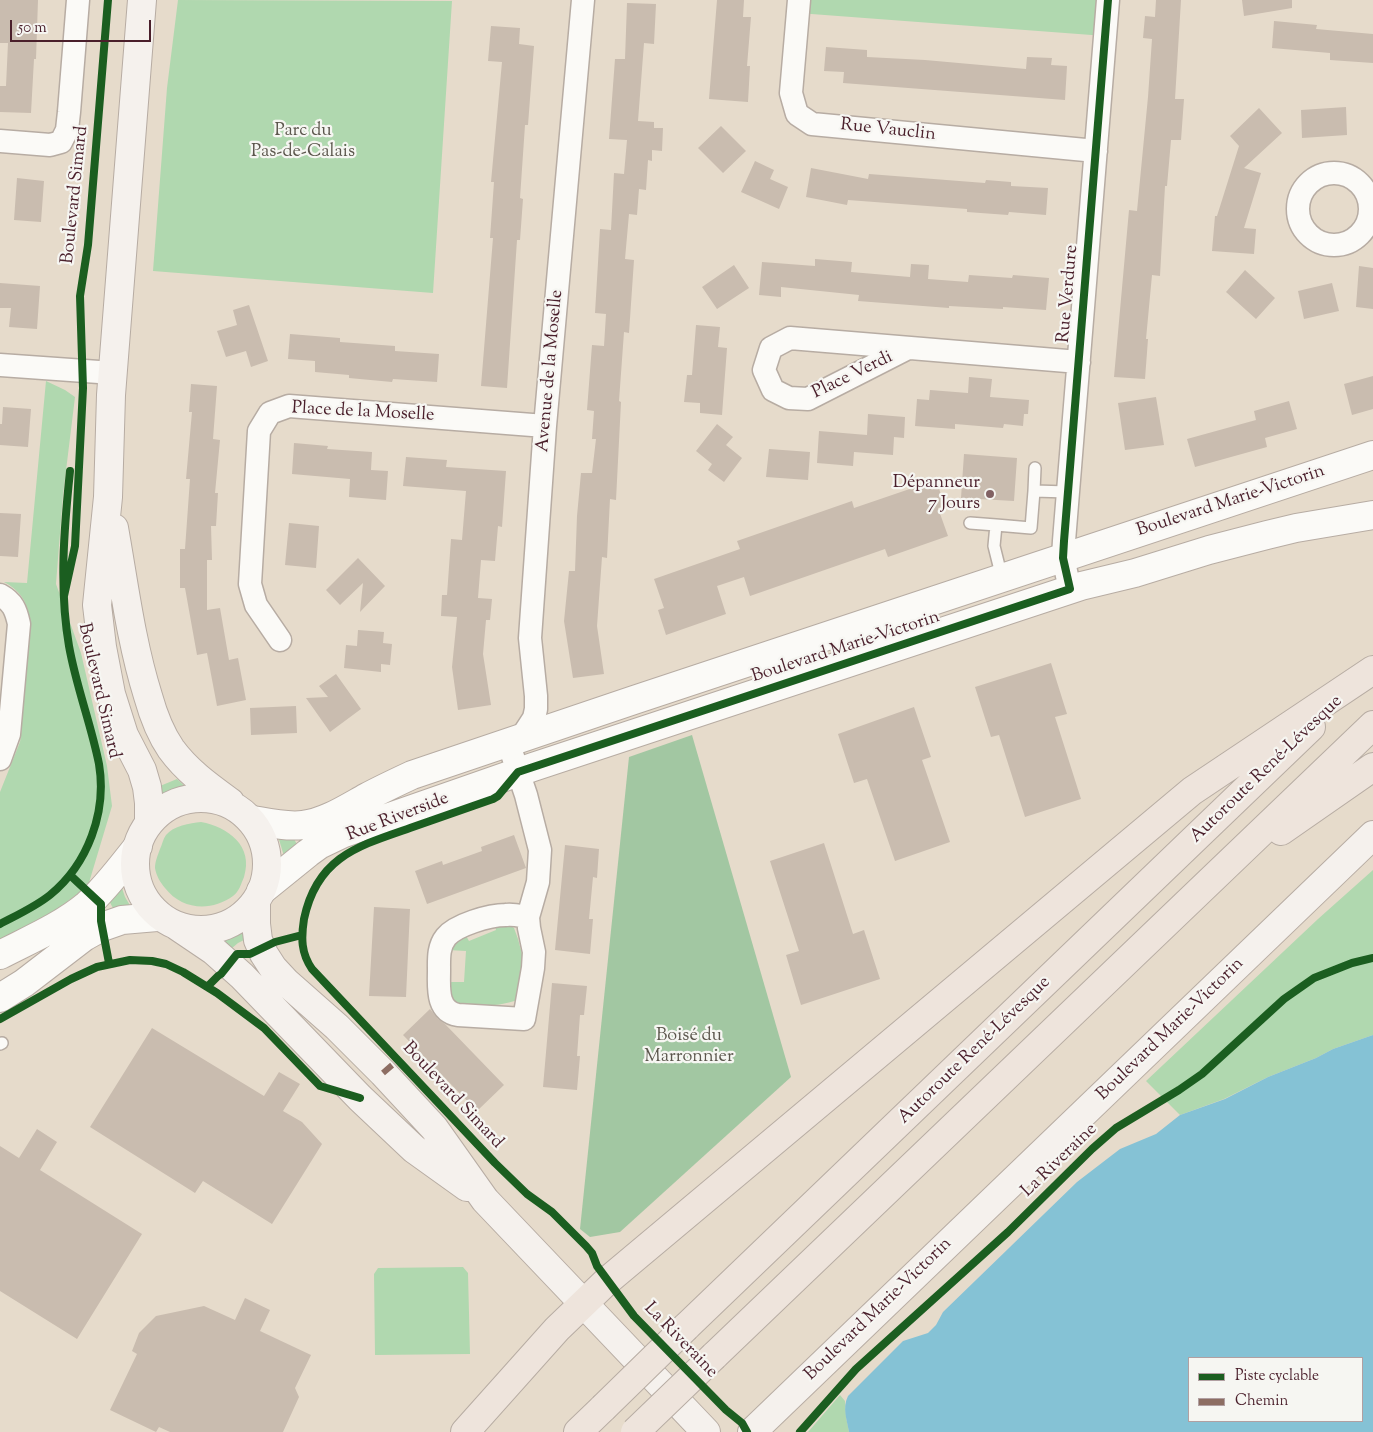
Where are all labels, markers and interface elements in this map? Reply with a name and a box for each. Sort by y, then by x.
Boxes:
scale bar [12,10,154,42]
text: 50 m [18,18,47,39]
street label: Rue Vauclin [839,115,937,147]
park label: Parc du Pas-de-Calais [251,121,355,163]
street label: Boulevard Simard [58,125,94,265]
street label: Rue Verdure [1054,244,1084,344]
street label: Avenue de la Moselle [533,289,569,453]
street label: Place Verdi [809,347,897,405]
street label: Place de la Moselle [291,398,435,428]
street label: Boulevard Marie-Victorin [1134,461,1328,543]
place label: Dépanneur 7 Jours [893,473,980,516]
marker: Dépanneur 7 Jours [984,488,996,500]
street label: Boulevard Marie-Victorin [749,607,943,689]
street label: Boulevard Simard [72,621,124,761]
street label: Autoroute René-Lévesque [1186,692,1348,848]
street label: Rue Riverside [344,789,452,847]
street label: Boulevard Marie-Victorin [1093,954,1249,1106]
street label: Autoroute René-Lévesque [894,973,1056,1129]
park label: Boisé du Marronnier [644,1026,734,1068]
street label: Boulevard Simard [397,1038,507,1154]
street label: La Riveraine [1018,1119,1102,1203]
street label: Boulevard Marie-Victorin [801,1234,957,1386]
street label: La Riveraine [638,1299,722,1383]
legend [1188,1357,1363,1422]
text: Piste cyclable [1235,1366,1319,1387]
text: Chemin [1235,1391,1288,1412]

